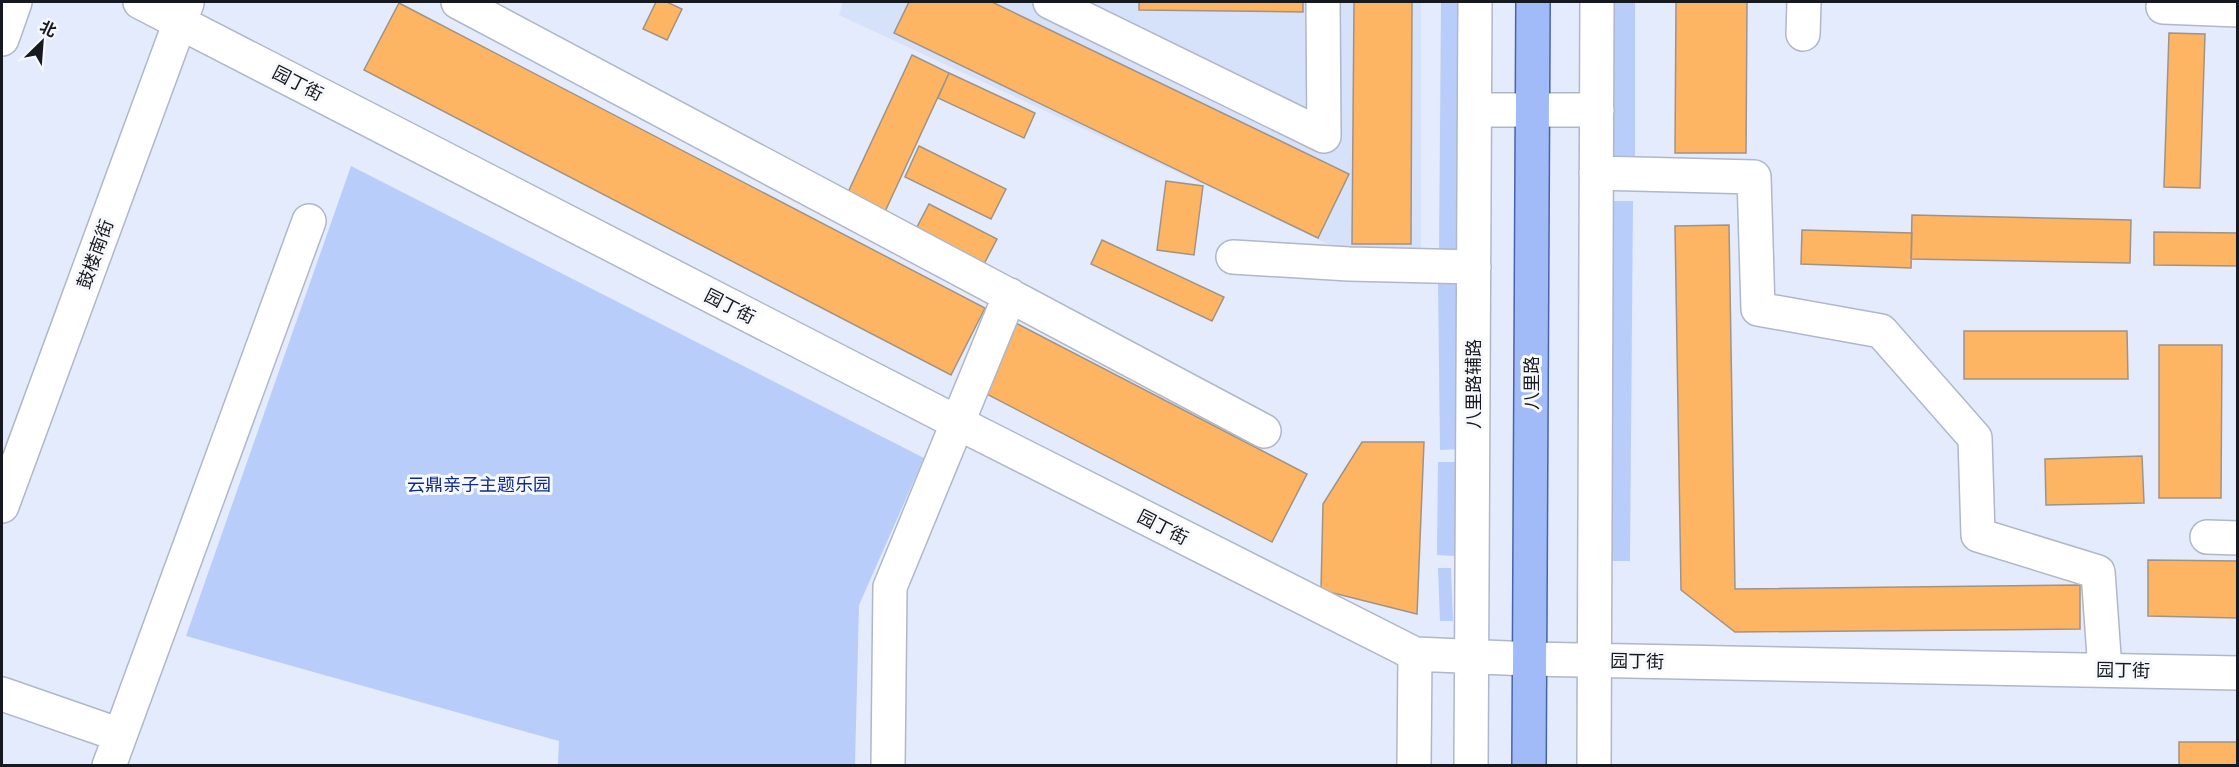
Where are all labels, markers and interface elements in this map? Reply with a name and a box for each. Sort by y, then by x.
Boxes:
north arrow [12,12,72,72]
text: 北 [36,16,60,42]
street label: 园丁街 [269,60,327,106]
street label: 鼓楼南街 [72,216,118,292]
street label: 园丁街 [701,283,759,329]
street label: 八里路辅路 [1462,339,1485,429]
street label: 八里路 [1520,356,1543,410]
park label: 云鼎亲子主题乐园 [407,473,551,496]
street label: 园丁街 [1134,504,1192,550]
street label: 园丁街 [1610,649,1664,673]
street label: 园丁街 [2096,658,2150,682]

